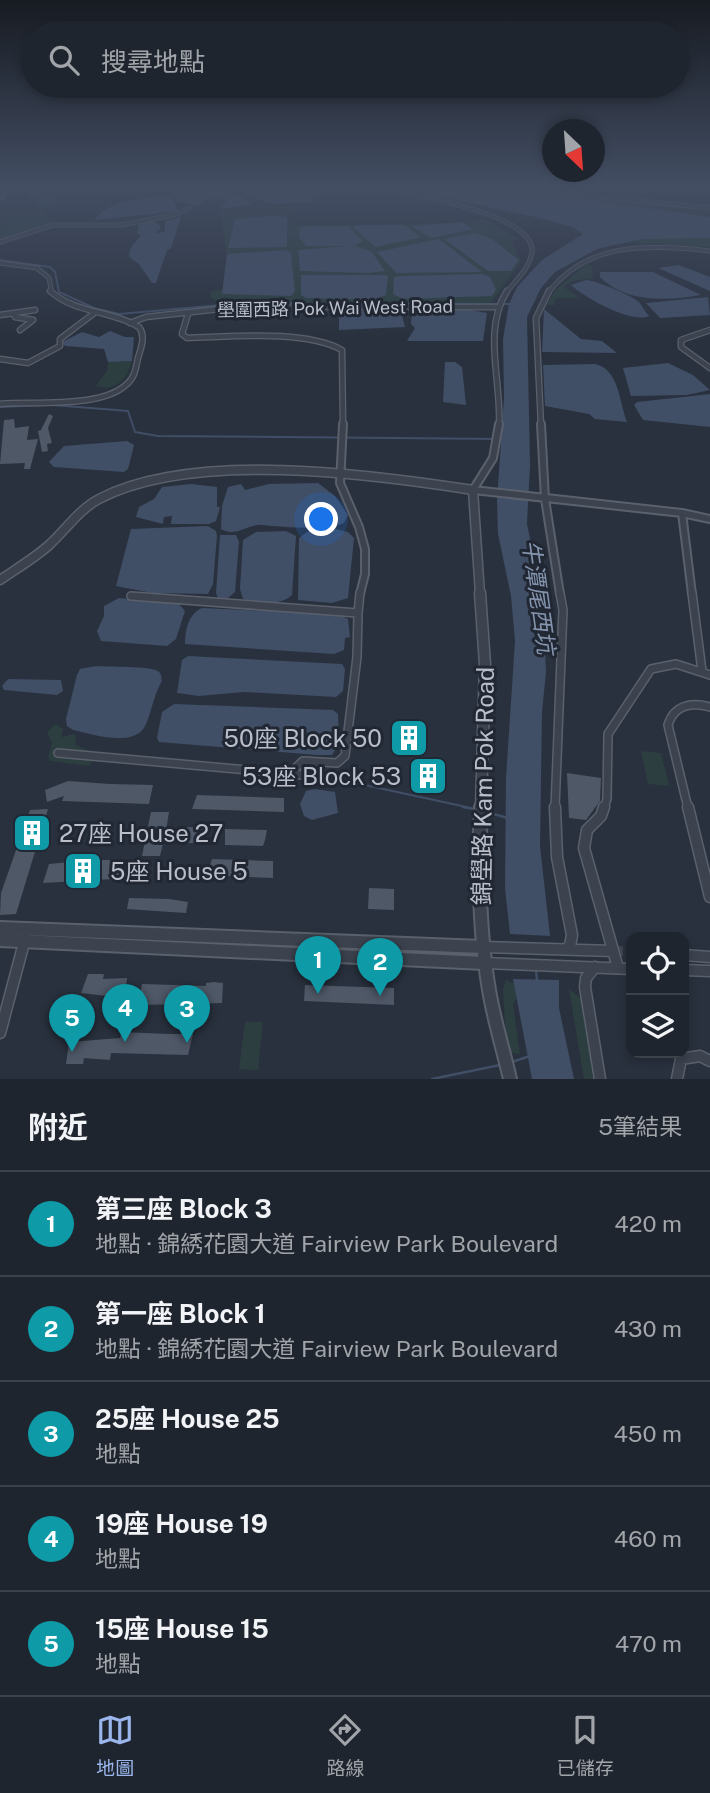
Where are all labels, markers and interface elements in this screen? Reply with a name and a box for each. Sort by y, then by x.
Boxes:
search box [21,21,689,98]
icon: search [45,41,83,79]
text: 搜尋地點 [101,46,205,77]
north arrow [542,119,605,182]
street label: 壆圍西路 Pok Wai West Road [217,295,453,321]
your location [304,502,338,536]
water label: 牛潭尾西坑 [518,538,561,659]
street label: 錦壆路 Kam Pok Road [467,666,499,906]
building icon: 50座 Block 50 [388,717,430,759]
place label: 50座 Block 50 [224,724,382,752]
building icon: 53座 Block 53 [407,755,449,797]
place label: 53座 Block 53 [242,762,401,790]
building icon: 27座 House 27 [11,812,53,854]
place label: 27座 House 27 [59,819,223,847]
building icon: 5座 House 5 [62,850,104,892]
place label: 5座 House 5 [110,857,248,885]
map controls [626,932,689,1058]
button: locate [626,932,689,995]
pin: 1 [295,936,341,994]
pin: 2 [357,938,403,996]
pin: 4 [102,984,148,1042]
pin: 3 [164,985,210,1043]
pin: 5 [49,994,95,1052]
button: layers [626,995,689,1058]
text: 附近 [28,1109,88,1145]
text: 5筆結果 [598,1113,682,1140]
text: 第三座 Block 3 [95,1193,272,1224]
text: 1 [46,1210,56,1237]
text: 420 m [614,1210,682,1237]
text: 地點 · 錦綉花園大道 Fairview Park Boulevard [95,1230,558,1257]
text: 第一座 Block 1 [95,1298,266,1329]
text: 2 [44,1315,58,1342]
text: 430 m [614,1315,682,1342]
text: 地點 · 錦綉花園大道 Fairview Park Boulevard [95,1335,558,1362]
text: 25座 House 25 [95,1403,279,1434]
text: 3 [43,1420,59,1447]
text: 450 m [613,1420,682,1447]
text: 地點 [95,1440,141,1467]
text: 19座 House 19 [95,1508,268,1539]
text: 4 [43,1525,59,1552]
text: 460 m [614,1525,682,1552]
text: 地點 [95,1545,141,1572]
text: 15座 House 15 [95,1613,269,1644]
text: 5 [43,1630,59,1657]
text: 470 m [615,1630,682,1657]
text: 地點 [95,1650,141,1677]
tab: 地圖 [96,1711,134,1780]
tab: 路線 [326,1711,365,1780]
tab: 已儲存 [557,1711,614,1780]

